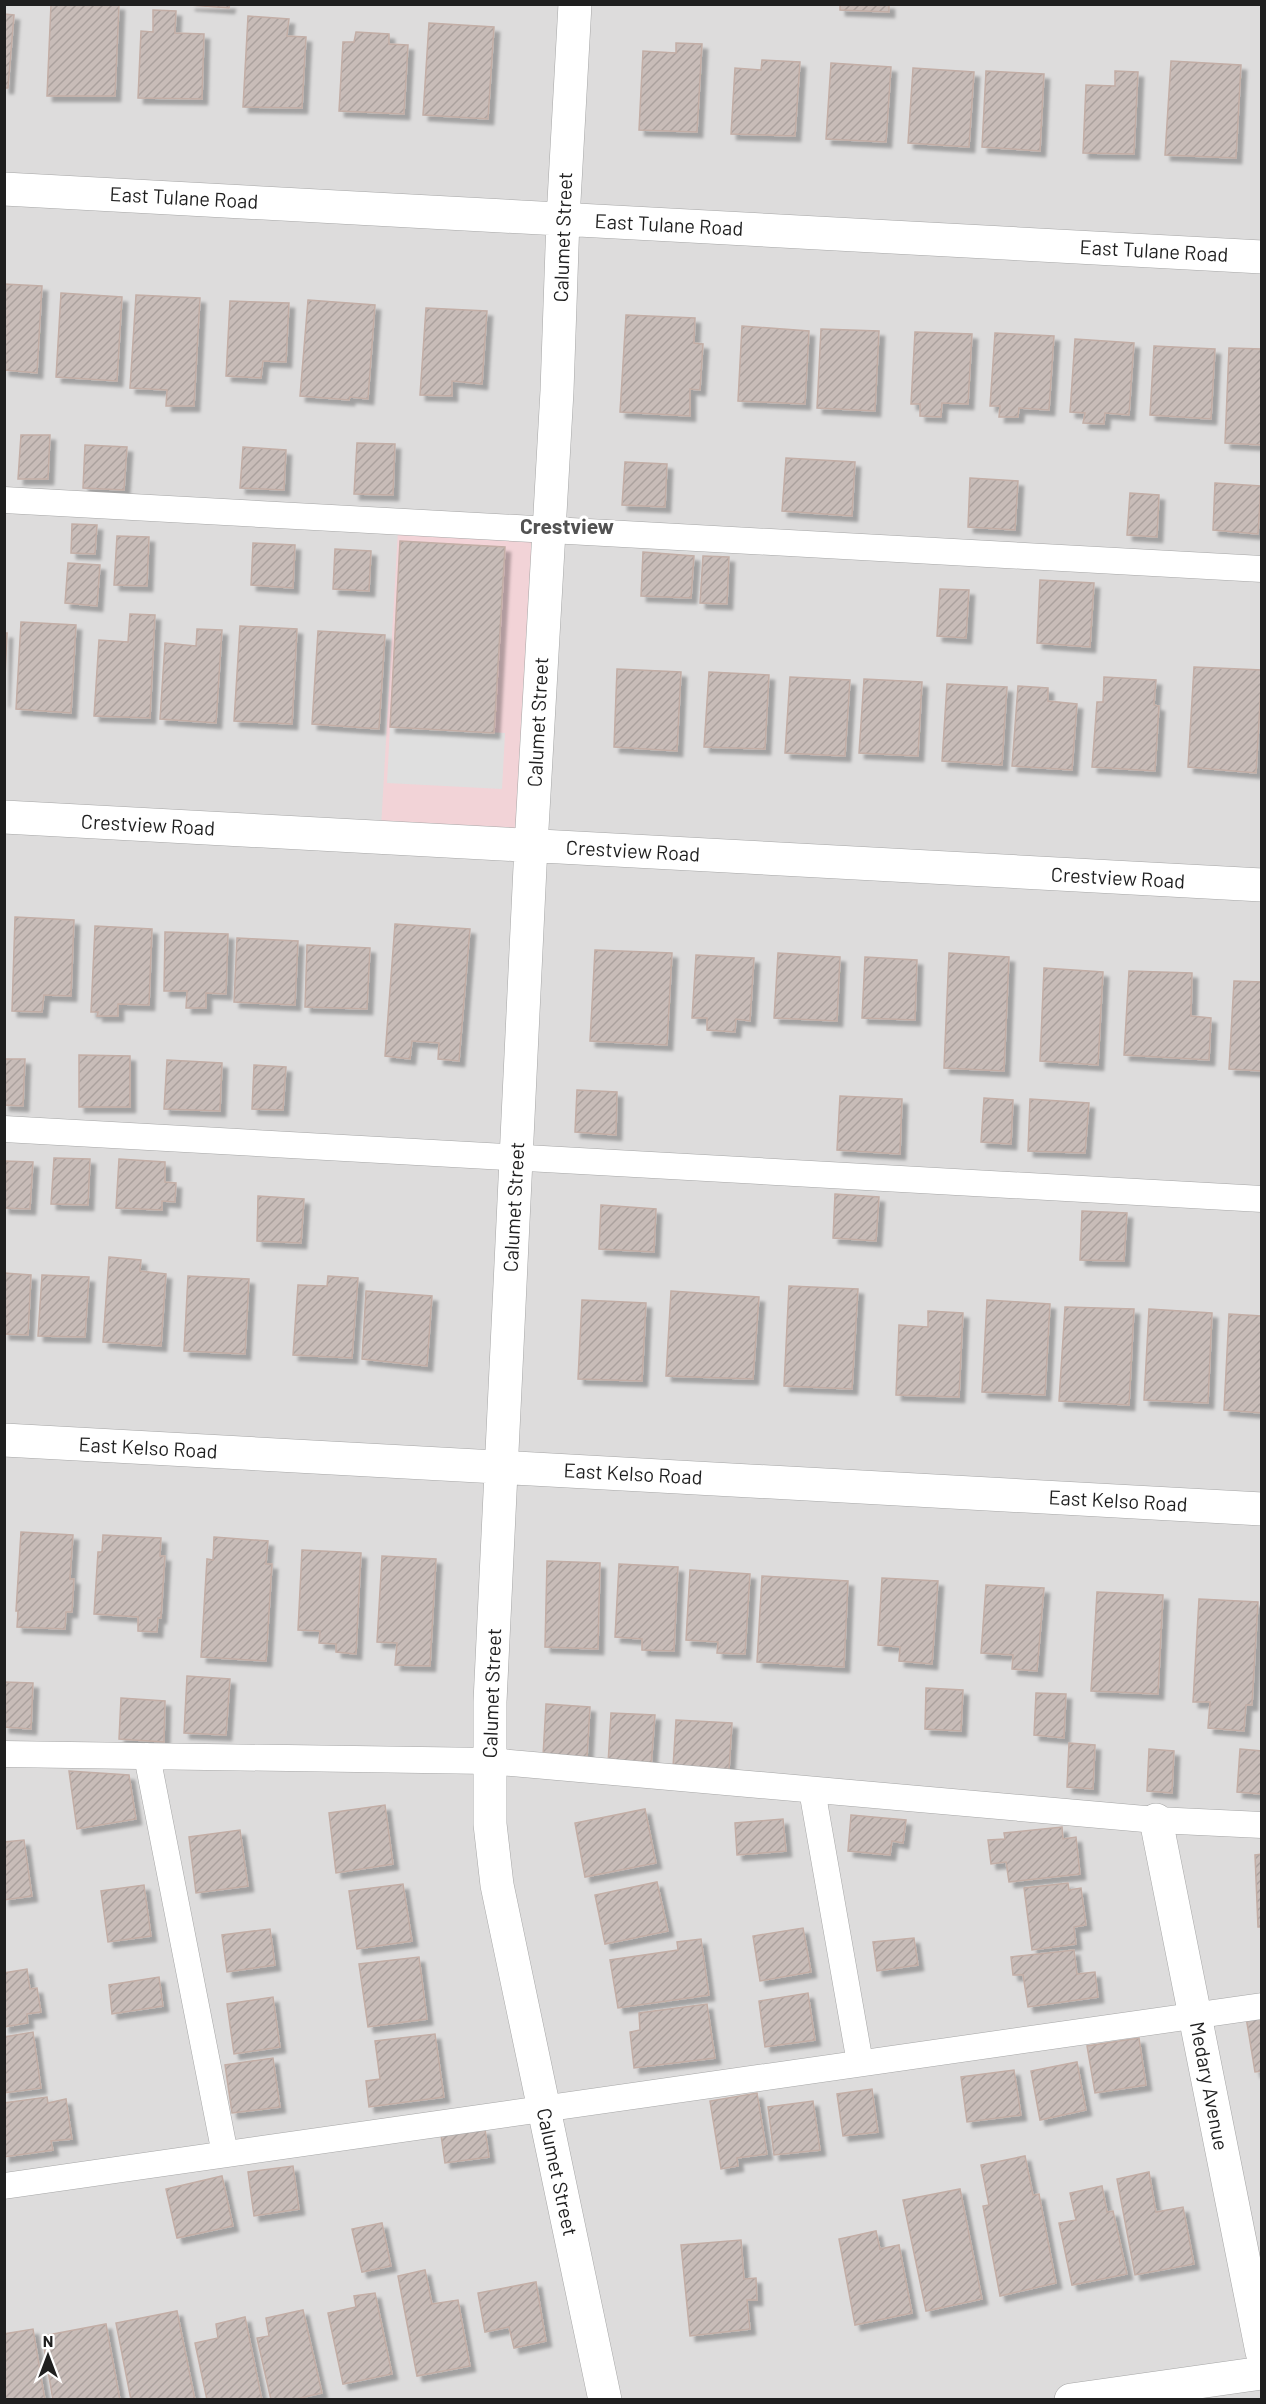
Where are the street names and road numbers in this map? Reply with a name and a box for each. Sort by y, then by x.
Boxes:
street label: Calumet Street [548,171,576,303]
street label: East Tulane Road [109,181,259,213]
street label: East Tulane Road [594,208,744,240]
street label: East Tulane Road [1079,234,1229,266]
street label: Calumet Street [522,656,552,788]
street label: Crestview Road [80,809,216,840]
street label: Crestview Road [565,835,701,866]
street label: Crestview Road [1050,862,1186,893]
street label: Calumet Street [498,1141,528,1273]
street label: East Kelso Road [78,1431,218,1463]
street label: East Kelso Road [563,1457,703,1489]
street label: East Kelso Road [1048,1484,1188,1516]
street label: Calumet Street [477,1627,505,1759]
street label: Medary Avenue [1186,2019,1234,2152]
street label: Calumet Street [533,2106,583,2238]

